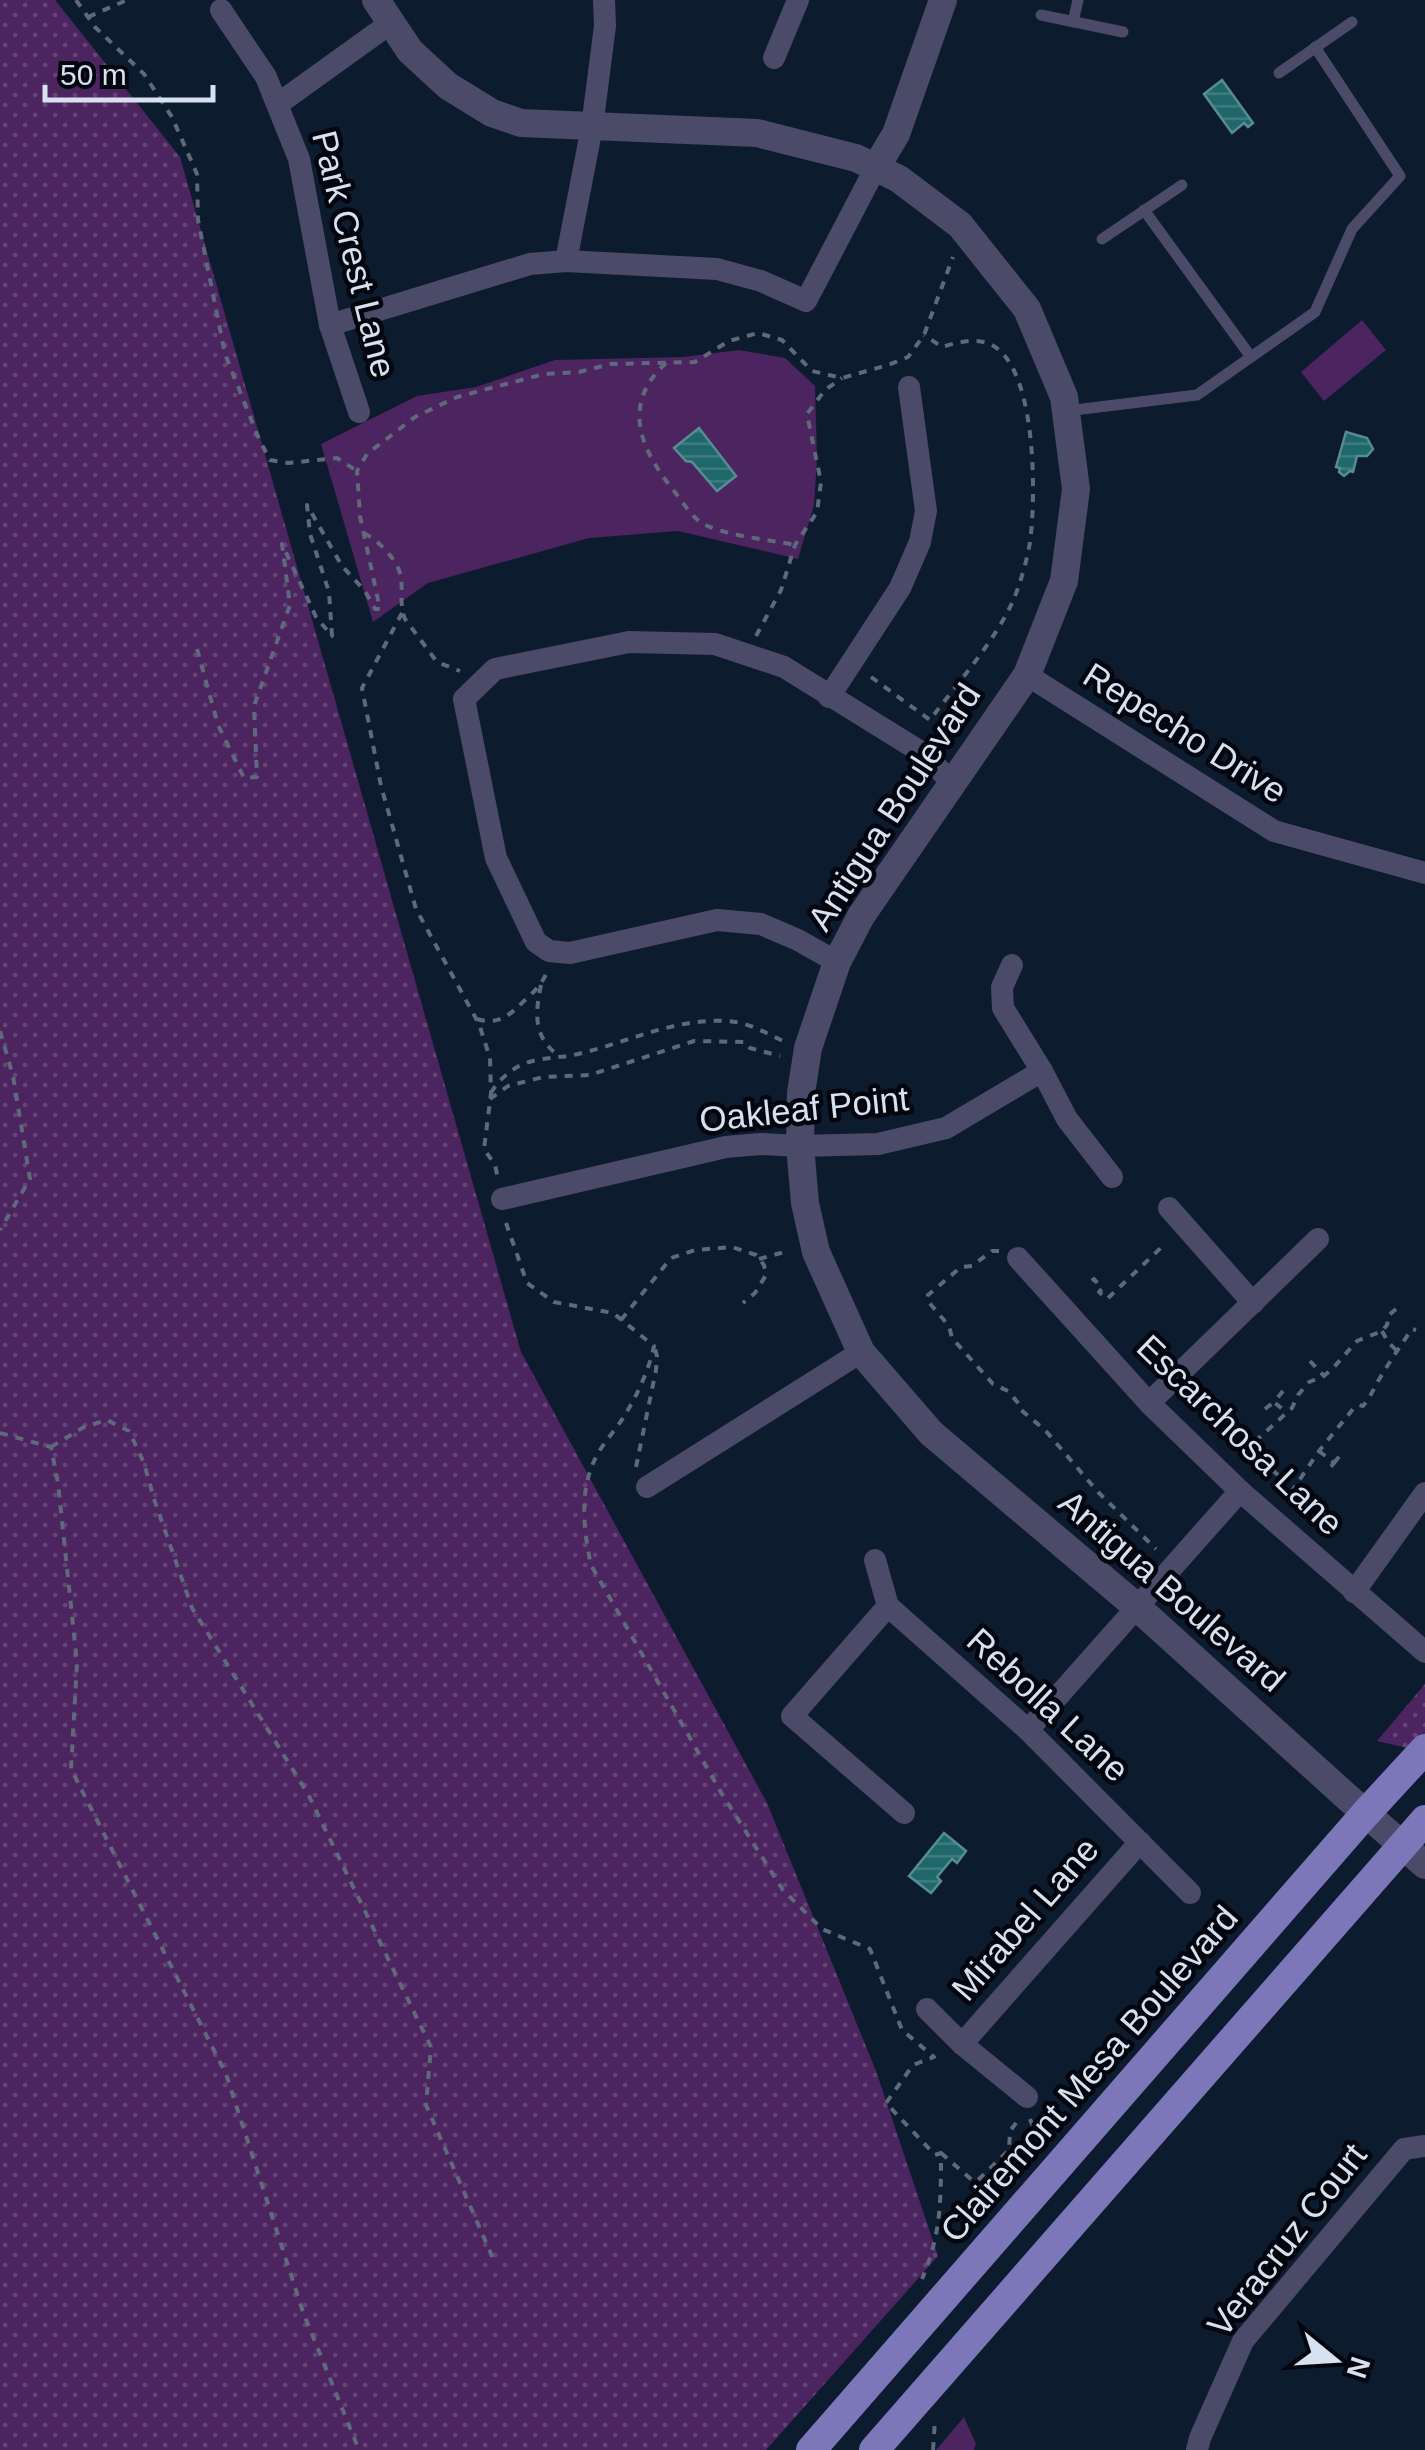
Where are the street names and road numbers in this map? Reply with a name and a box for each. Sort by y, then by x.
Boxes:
street label: Park Crest Lane [305,126,404,381]
street label: Repecho Drive [1077,655,1294,810]
street label: Antigua Boulevard [799,676,988,937]
street label: Oakleaf Point [697,1078,911,1139]
street label: Escarchosa Lane [1130,1327,1351,1543]
street label: Antigua Boulevard [1052,1482,1293,1699]
street label: Rebolla Lane [960,1620,1137,1789]
street label: Mirabel Lane [944,1830,1106,2008]
street label: Clairemont Mesa Boulevard [932,1898,1245,2249]
street label: Veracruz Court [1199,2135,1374,2344]

